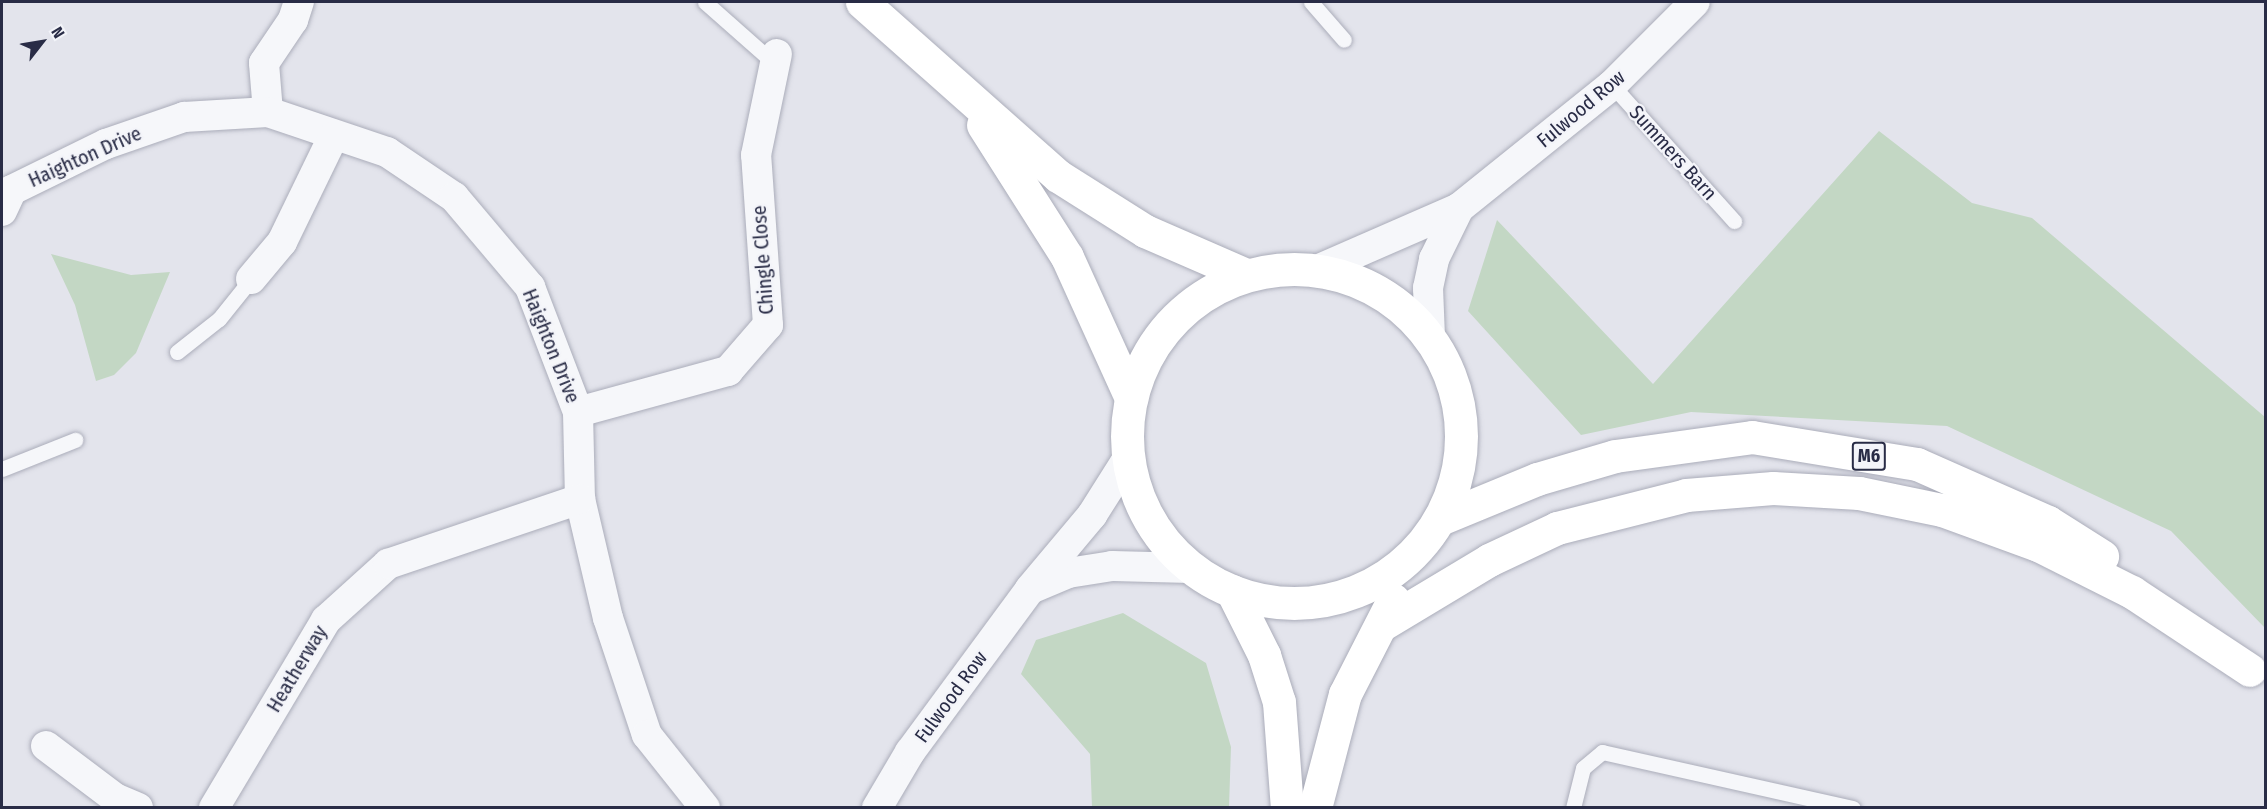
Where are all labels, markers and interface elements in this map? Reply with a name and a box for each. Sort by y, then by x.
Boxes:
north arrow [12,12,72,72]
text: N [47,23,68,41]
street label: Fulwood Row [1532,65,1630,153]
street label: Summers Barn [1624,101,1722,205]
street label: Haighton Drive [25,121,145,193]
street label: Chingle Close [747,205,779,315]
street label: Haighton Drive [517,285,585,407]
road number: M6 [1851,441,1887,471]
street label: Heatherway [262,621,332,717]
street label: Fulwood Row [910,646,992,748]

